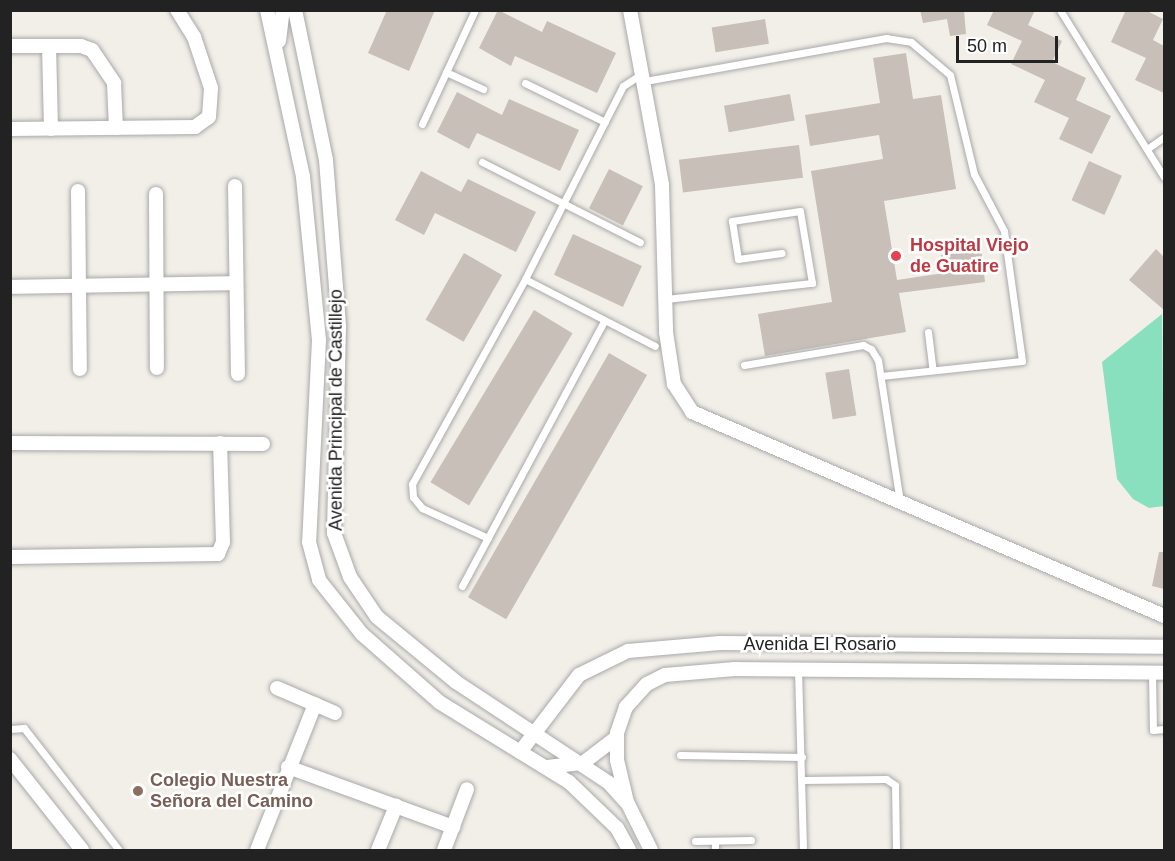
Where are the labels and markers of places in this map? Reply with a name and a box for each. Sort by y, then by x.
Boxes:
place label: Hospital Viejo de Guatire [910,235,1029,278]
marker: Hospital Viejo de Guatire [887,247,905,265]
place label: Colegio Nuestra Señora del Camino [150,770,313,812]
marker: Colegio Nuestra Señora del Camino [131,784,145,798]

